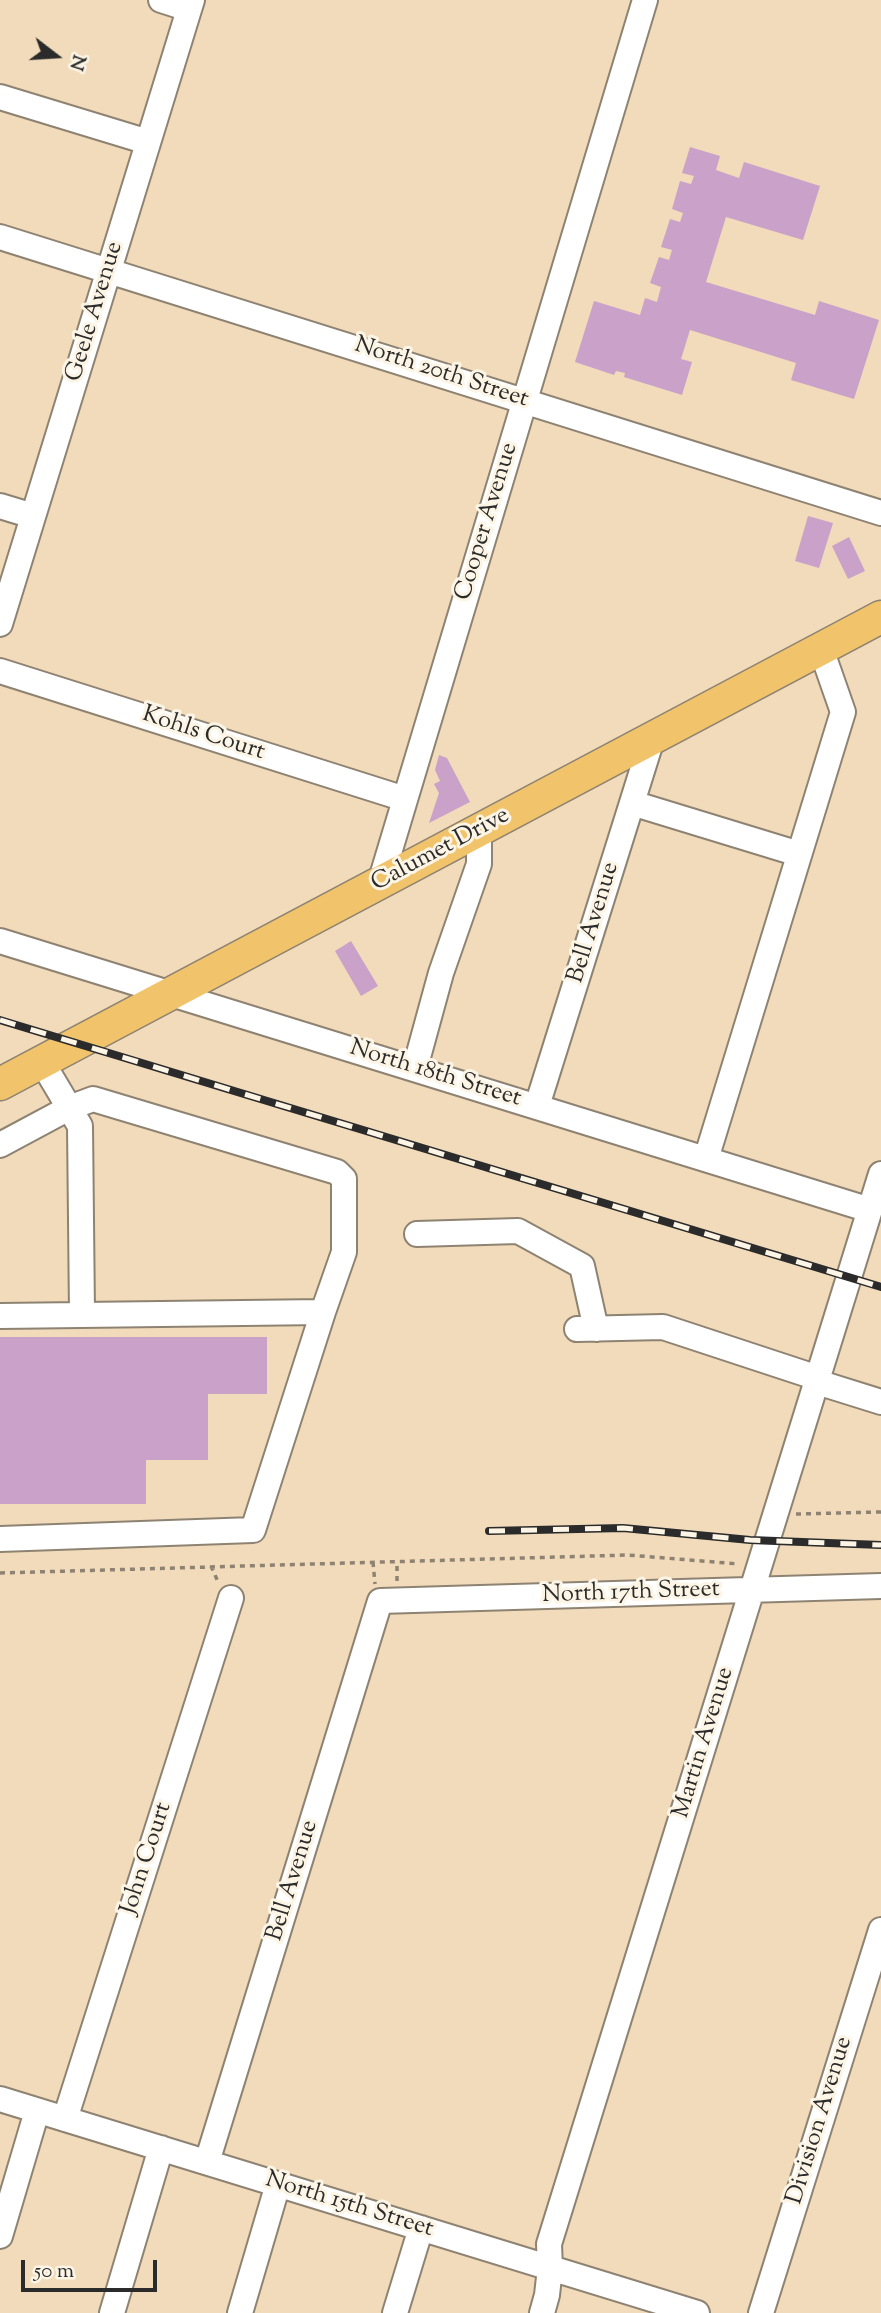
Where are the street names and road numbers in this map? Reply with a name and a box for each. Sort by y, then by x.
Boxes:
street label: Geele Avenue [61,239,131,385]
street label: North 20th Street [350,332,532,416]
street label: Cooper Avenue [450,440,526,604]
street label: Kohls Court [138,702,268,768]
street label: Calumet Drive [367,803,515,899]
street label: Bell Avenue [563,859,627,987]
street label: North 18th Street [346,1035,524,1115]
street label: North 17th Street [542,1577,720,1611]
street label: Martin Avenue [668,1664,742,1822]
street label: John Court [116,1799,180,1919]
street label: Bell Avenue [262,1817,326,1945]
street label: Division Avenue [782,2034,860,2208]
street label: North 15th Street [262,2167,436,2245]

